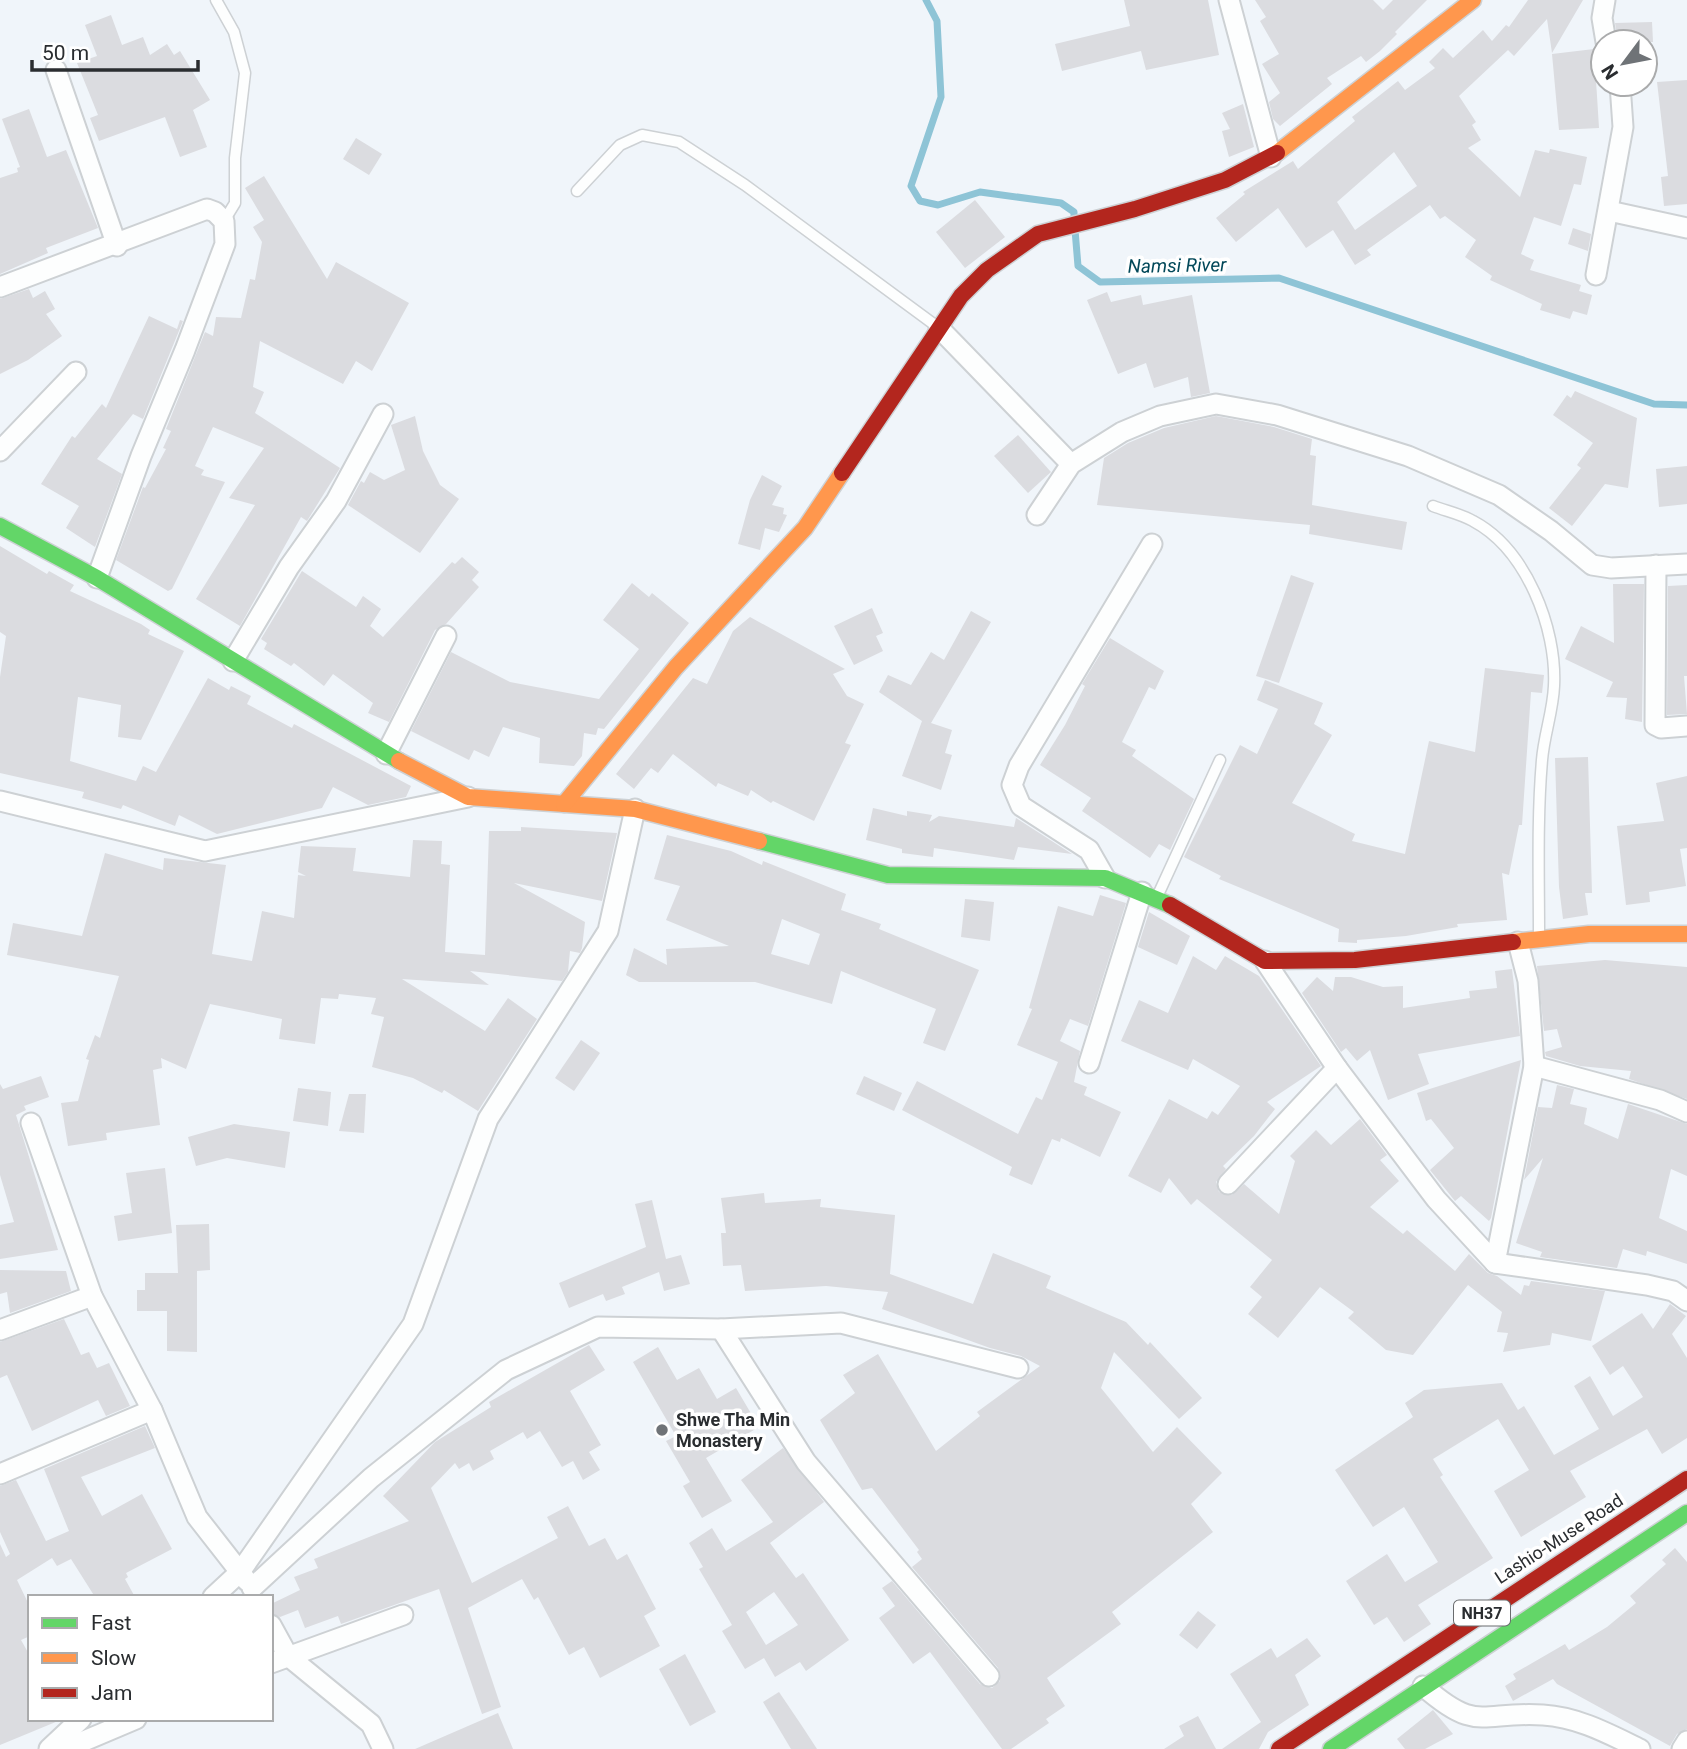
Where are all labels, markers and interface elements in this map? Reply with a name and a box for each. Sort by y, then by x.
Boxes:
scale bar [32,28,198,72]
north arrow [1589,28,1659,98]
text: 50 m [42,41,89,65]
text: N [1597,60,1623,84]
water label: Namsi River [1127,253,1227,278]
place label: Shwe Tha Min Monastery [676,1409,790,1451]
marker: Shwe Tha Min Monastery [654,1422,670,1438]
street label: Lashio-Muse Road [1491,1489,1627,1588]
legend [28,1595,273,1721]
road number: NH37 [1454,1600,1510,1625]
text: Fast [91,1611,132,1635]
text: Slow [91,1646,137,1670]
text: Jam [91,1681,132,1705]

